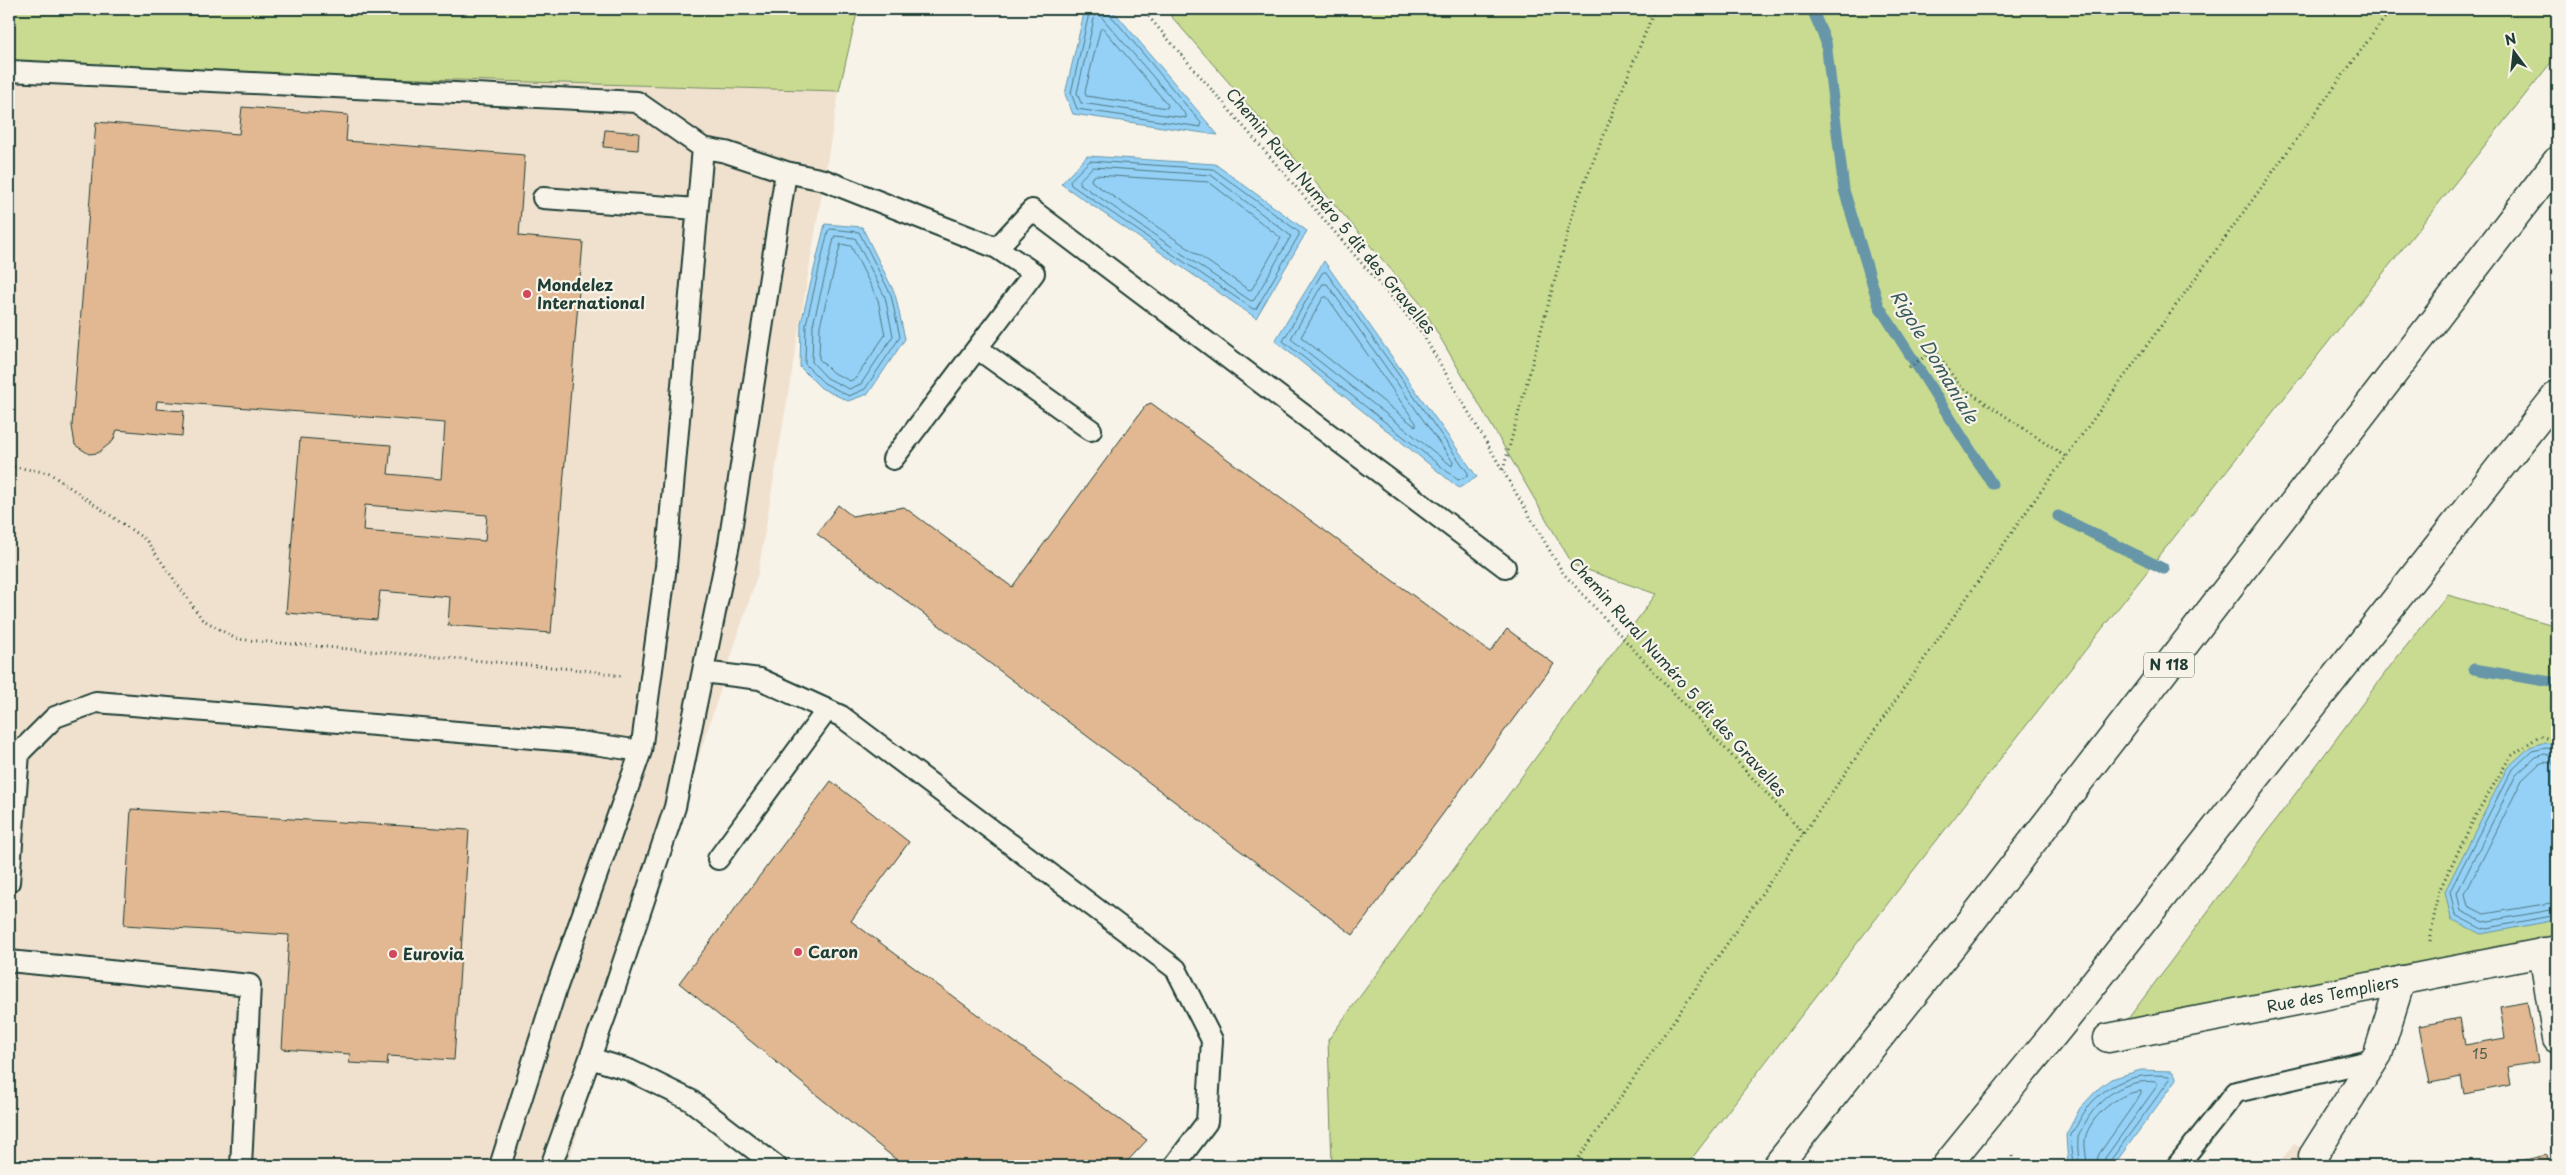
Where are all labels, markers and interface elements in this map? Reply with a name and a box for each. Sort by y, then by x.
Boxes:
text: N [2502,27,2519,51]
north arrow [2488,28,2538,78]
street label: Chemin Rural Numéro 5 dit des Gravelles [1221,82,1442,339]
place label: Mondelez International [537,272,645,314]
water label: Rigole Domaniale [1885,284,1986,429]
marker: Mondelez International [521,288,533,300]
street label: Chemin Rural Numéro 5 dit des Gravelles [1564,551,1793,801]
road number: N 118 [2144,652,2194,678]
place label: Caron [808,939,858,963]
place label: Eurovia [403,941,465,965]
marker: Caron [792,946,804,958]
marker: Eurovia [387,948,399,960]
street label: Rue des Templiers [2264,968,2401,1018]
house number: 15 [2472,1043,2488,1064]

